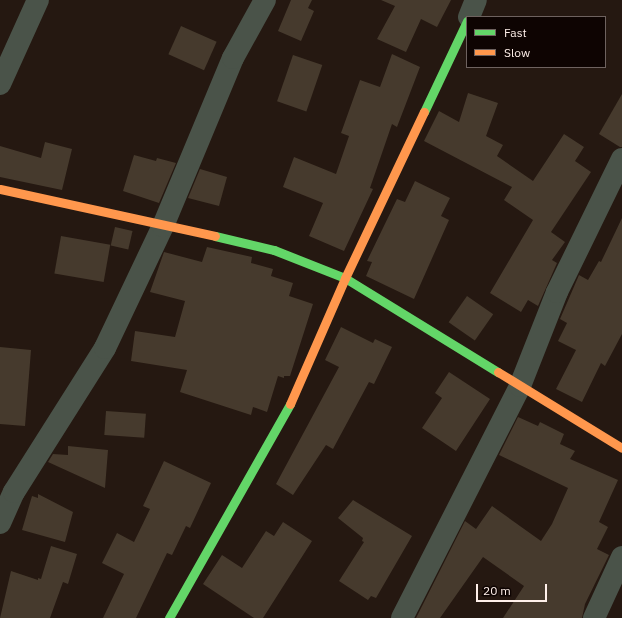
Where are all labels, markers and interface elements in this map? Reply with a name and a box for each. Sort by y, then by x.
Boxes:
legend [466,16,606,68]
text: Fast [504,25,527,40]
text: Slow [504,45,530,60]
scale bar [478,576,549,602]
text: 20 m [483,583,511,598]

